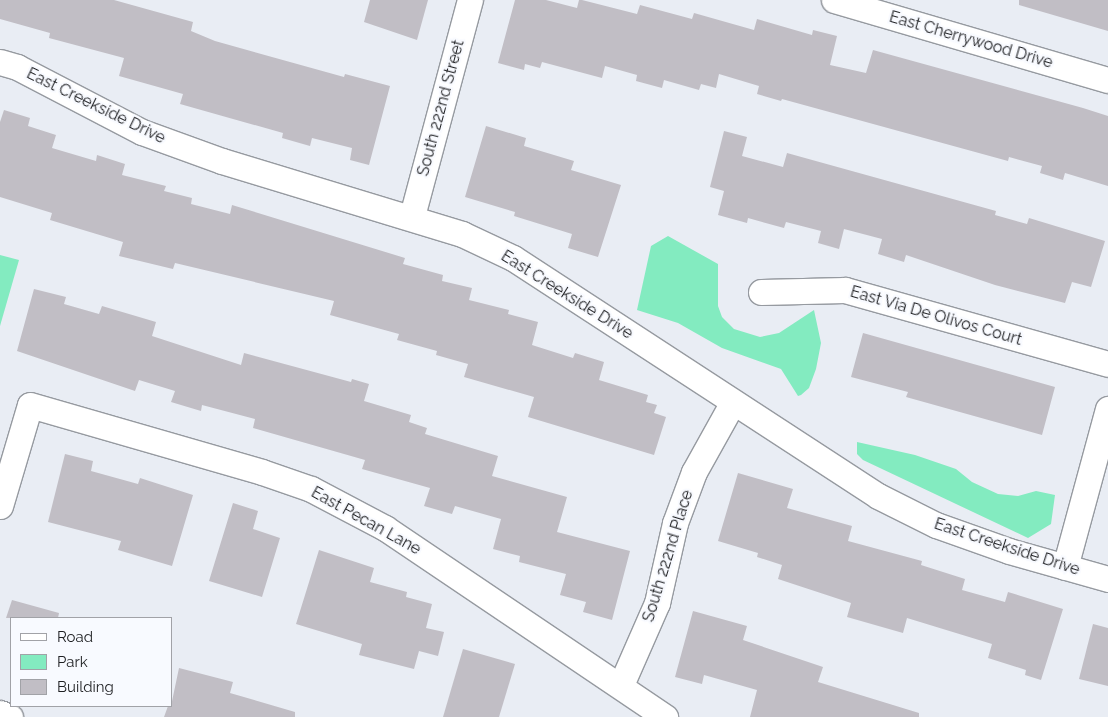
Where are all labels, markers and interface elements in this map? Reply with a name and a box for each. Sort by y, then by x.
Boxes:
street label: East Cherrywood Drive [887,7,1055,73]
street label: South 222nd Street [414,38,468,178]
street label: East Creekside Drive [23,64,169,148]
street label: East Creekside Drive [497,247,637,343]
street label: East Via De Olivos Court [848,282,1024,350]
street label: East Pecan Lane [308,483,424,559]
street label: South 222nd Place [639,488,697,624]
street label: East Creekside Drive [932,514,1082,580]
legend [10,617,172,707]
text: Road [57,628,93,646]
text: Park [57,653,88,671]
text: Building [57,678,114,696]

